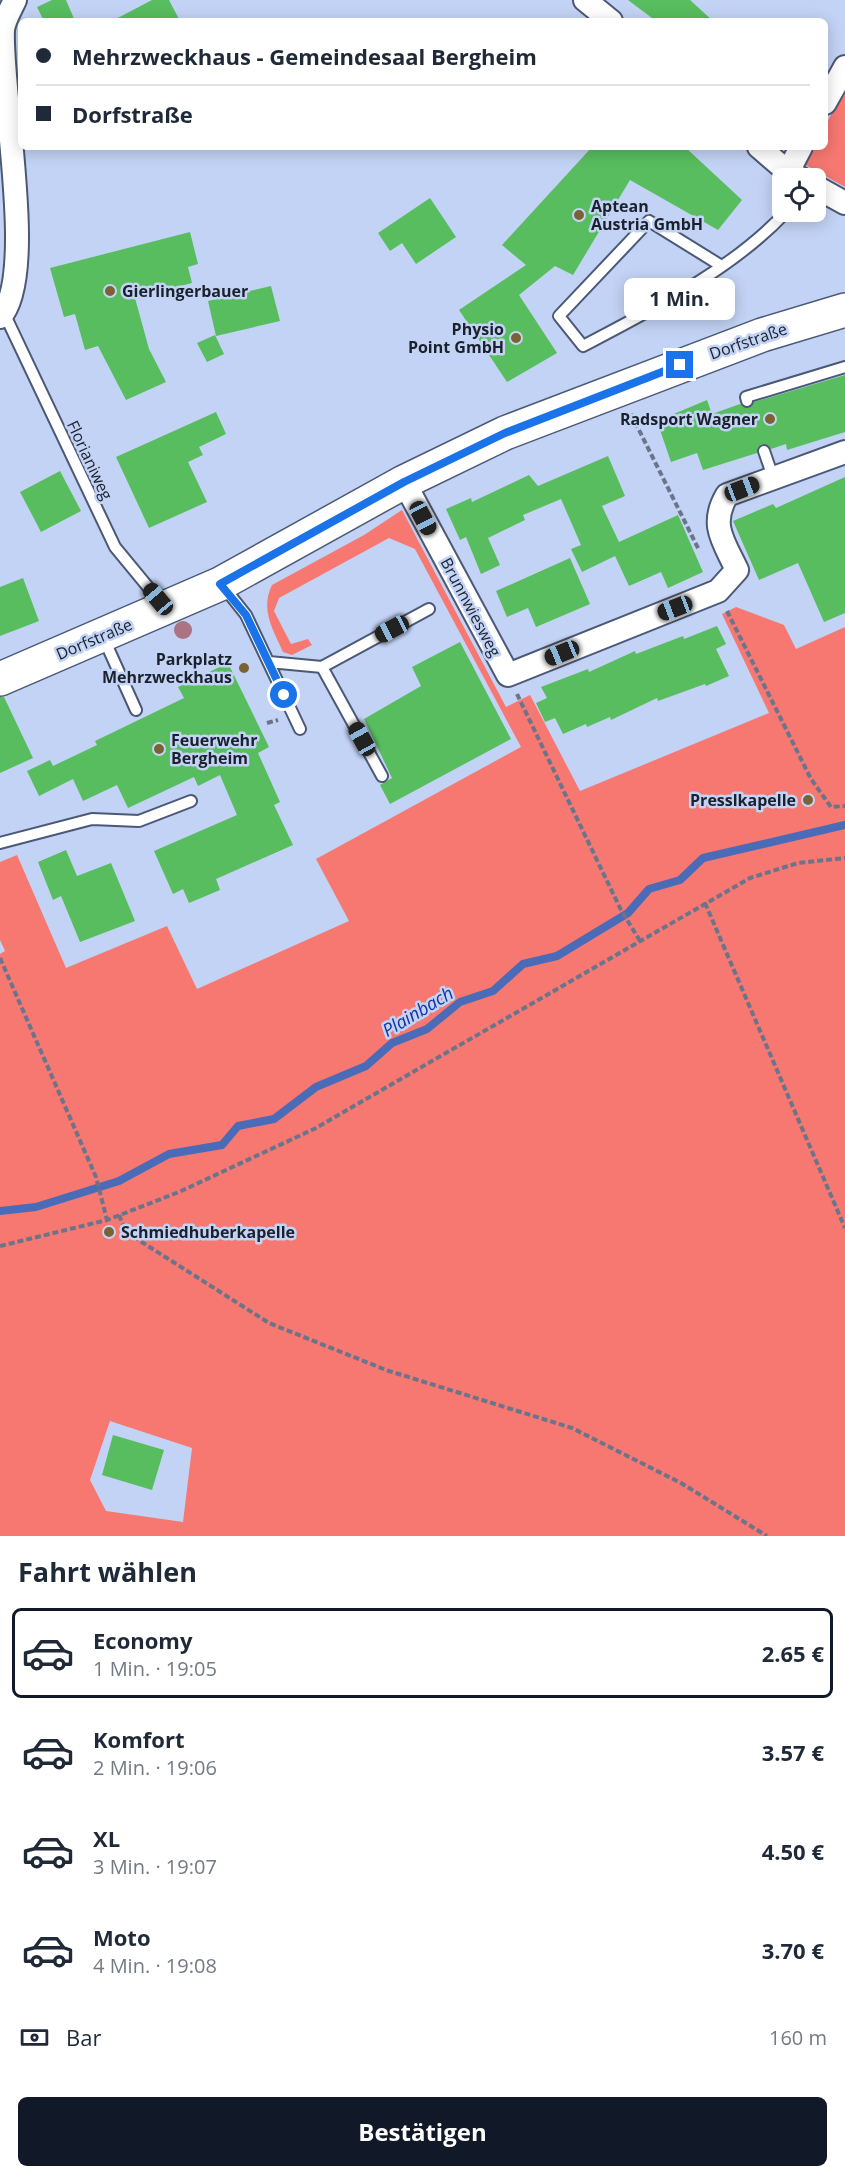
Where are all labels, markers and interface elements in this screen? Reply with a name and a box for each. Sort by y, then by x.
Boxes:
text: Mehrzweckhaus - Gemeindesaal Bergheim [72,41,537,71]
text: Dorfstraße [72,99,193,129]
map controls [772,168,826,222]
button: locate [772,168,826,222]
place label: Aptean Austria GmbH [591,195,703,235]
marker: Aptean Austria GmbH [572,208,586,222]
callout: 1 Min. [624,278,736,320]
place label: Gierlingerbauer [122,280,248,302]
marker: Gierlingerbauer [103,284,117,298]
text: 1 Min. [649,285,710,312]
street label: Dorfstraße [706,317,790,365]
place label: Physio Point GmbH [408,318,504,358]
marker: Physio Point GmbH [509,331,523,345]
route end [666,351,693,378]
place label: Radsport Wagner [620,408,758,430]
marker: Radsport Wagner [763,412,777,426]
street label: Florianiweg [62,417,118,504]
car [722,474,762,504]
car [407,498,439,538]
street label: Brunnwiesweg [436,554,507,661]
car [140,579,176,619]
car [655,593,695,623]
street label: Dorfstraße [52,613,136,665]
car [372,613,412,645]
car [542,638,582,668]
place label: Parkplatz Mehrzweckhaus [102,648,232,688]
marker: Parkplatz Mehrzweckhaus [237,661,251,675]
route start [270,681,297,708]
car [345,719,379,759]
place label: Feuerwehr Bergheim [171,729,257,769]
marker: Feuerwehr Bergheim [152,742,166,756]
place label: Presslkapelle [690,789,796,811]
marker: Presslkapelle [801,793,815,807]
water label: Plainbach [377,981,457,1042]
place label: Schmiedhuberkapelle [121,1221,295,1243]
marker: Schmiedhuberkapelle [102,1225,116,1239]
text: Fahrt wählen [18,1553,197,1590]
text: Economy [93,1625,192,1655]
icon: car [21,1626,75,1680]
text: 2.65 € [762,1638,824,1668]
text: 1 Min. · 19:05 [93,1655,217,1682]
text: Komfort [93,1724,185,1754]
icon: car [21,1725,75,1779]
text: 3.57 € [762,1737,824,1767]
text: 2 Min. · 19:06 [93,1754,217,1781]
text: XL [93,1823,120,1853]
icon: car [21,1824,75,1878]
text: 4.50 € [762,1836,824,1866]
text: 3 Min. · 19:07 [93,1853,217,1880]
text: Moto [93,1922,151,1952]
icon: car [21,1923,75,1977]
text: 3.70 € [762,1935,824,1965]
text: 4 Min. · 19:08 [93,1952,217,1979]
icon: cash [18,2021,51,2054]
text: Bar [66,2022,101,2052]
text: 160 m [769,2024,827,2051]
button: Bestätigen [18,2097,827,2166]

